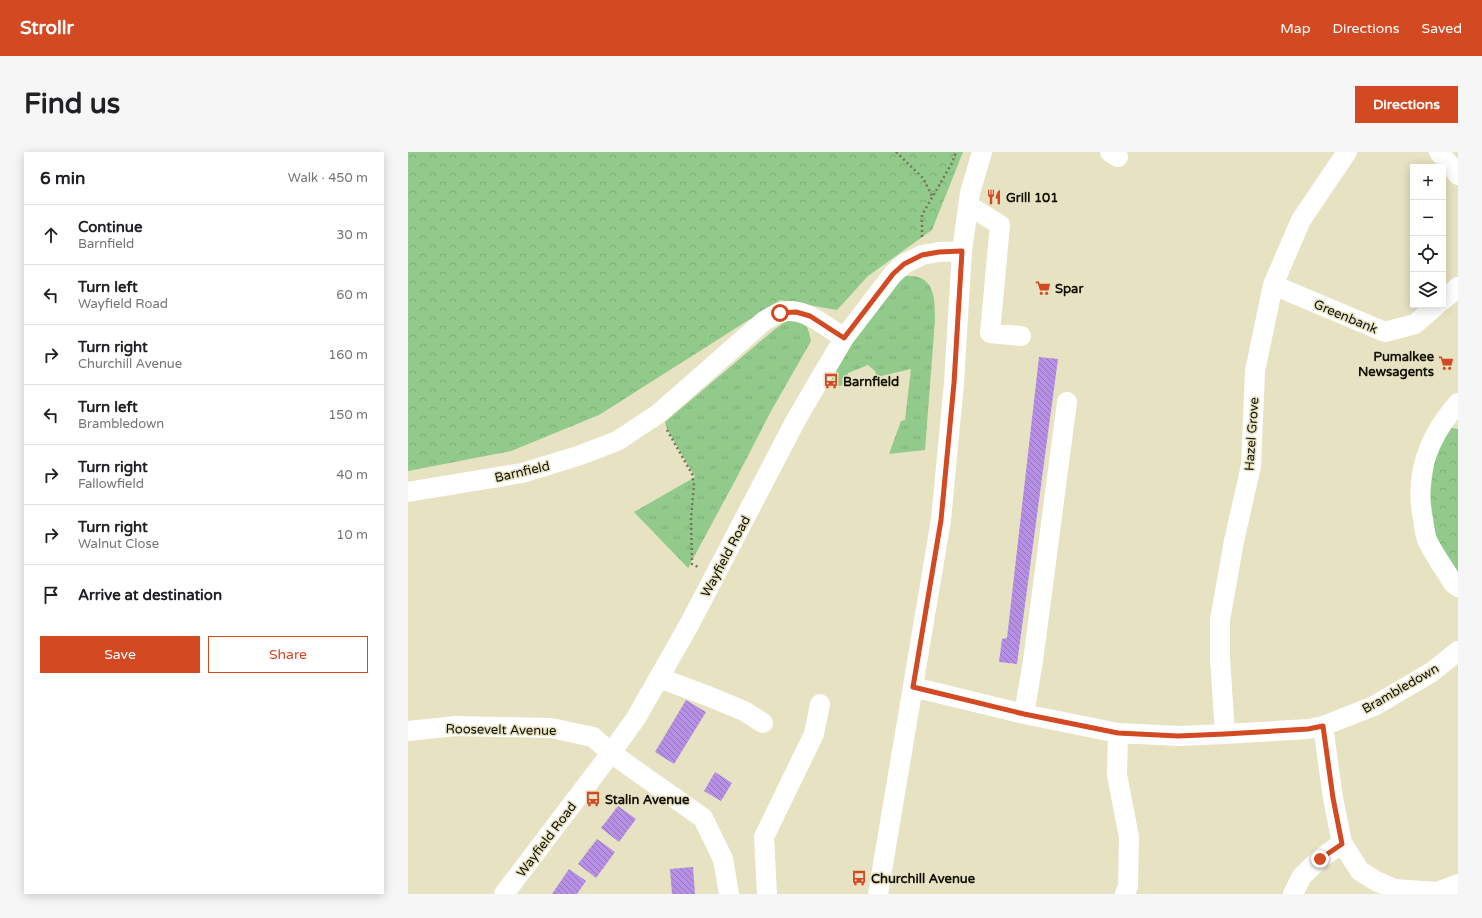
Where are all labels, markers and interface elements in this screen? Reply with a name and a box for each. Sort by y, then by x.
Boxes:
text: Strollr [20,17,74,39]
text: Map [1280,20,1311,37]
text: Directions [1333,20,1400,37]
text: Saved [1422,20,1462,37]
button: Directions [1355,86,1458,123]
text: Find us [24,87,120,121]
map controls [1410,164,1446,308]
button: + [1410,164,1446,200]
text: 6 min [40,168,85,189]
text: Walk · 450 m [288,170,368,186]
restaurant icon: Grill 101 [985,188,1003,206]
place label: Grill 101 [1006,190,1058,206]
button: − [1410,200,1446,236]
text: Continue [78,218,142,236]
icon: ahead [40,224,62,246]
text: 30 m [336,227,368,243]
text: Barnfield [78,236,134,252]
button: locate [1410,236,1446,272]
button: layers [1410,272,1446,308]
text: Turn left [78,278,138,296]
supermarket icon: Spar [1034,279,1052,297]
place label: Spar [1055,281,1084,297]
icon: left [40,284,62,306]
text: 60 m [336,287,368,303]
text: Wayfield Road [78,296,168,312]
street label: Greenbank [1311,296,1380,338]
route start [771,304,789,322]
text: Turn right [78,338,148,356]
icon: right [40,344,62,366]
text: 160 m [328,347,368,363]
place label: Pumalkee Newsagents [1358,349,1435,380]
supermarket icon: Pumalkee Newsagents [1437,354,1455,372]
text: Churchill Avenue [78,356,182,372]
bus stop icon: Barnfield [822,372,840,390]
place label: Barnfield [843,374,899,390]
street label: Hazel Grove [1241,397,1263,472]
text: Turn left [78,398,138,416]
icon: left [40,404,62,426]
text: 150 m [328,407,368,423]
text: Brambledown [78,416,164,432]
text: Turn right [78,458,148,476]
street label: Barnfield [493,458,551,486]
icon: right [40,464,62,486]
text: 40 m [336,467,368,483]
text: Fallowfield [78,476,144,492]
street label: Wayfield Road [698,513,754,600]
text: Turn right [78,518,148,536]
icon: right [40,524,62,546]
text: 10 m [336,527,368,543]
text: Walnut Close [78,536,159,552]
icon: arrive [40,584,62,606]
text: Arrive at destination [78,586,222,604]
button: Save [40,636,200,673]
button: Share [208,636,368,673]
street label: Brambledown [1359,660,1442,717]
street label: Roosevelt Avenue [445,721,557,739]
bus stop icon: Stalin Avenue [584,790,602,808]
place label: Stalin Avenue [605,792,690,808]
street label: Wayfield Road [513,799,580,880]
route end [1311,850,1329,868]
bus stop icon: Churchill Avenue [850,869,868,887]
place label: Churchill Avenue [871,871,976,887]

